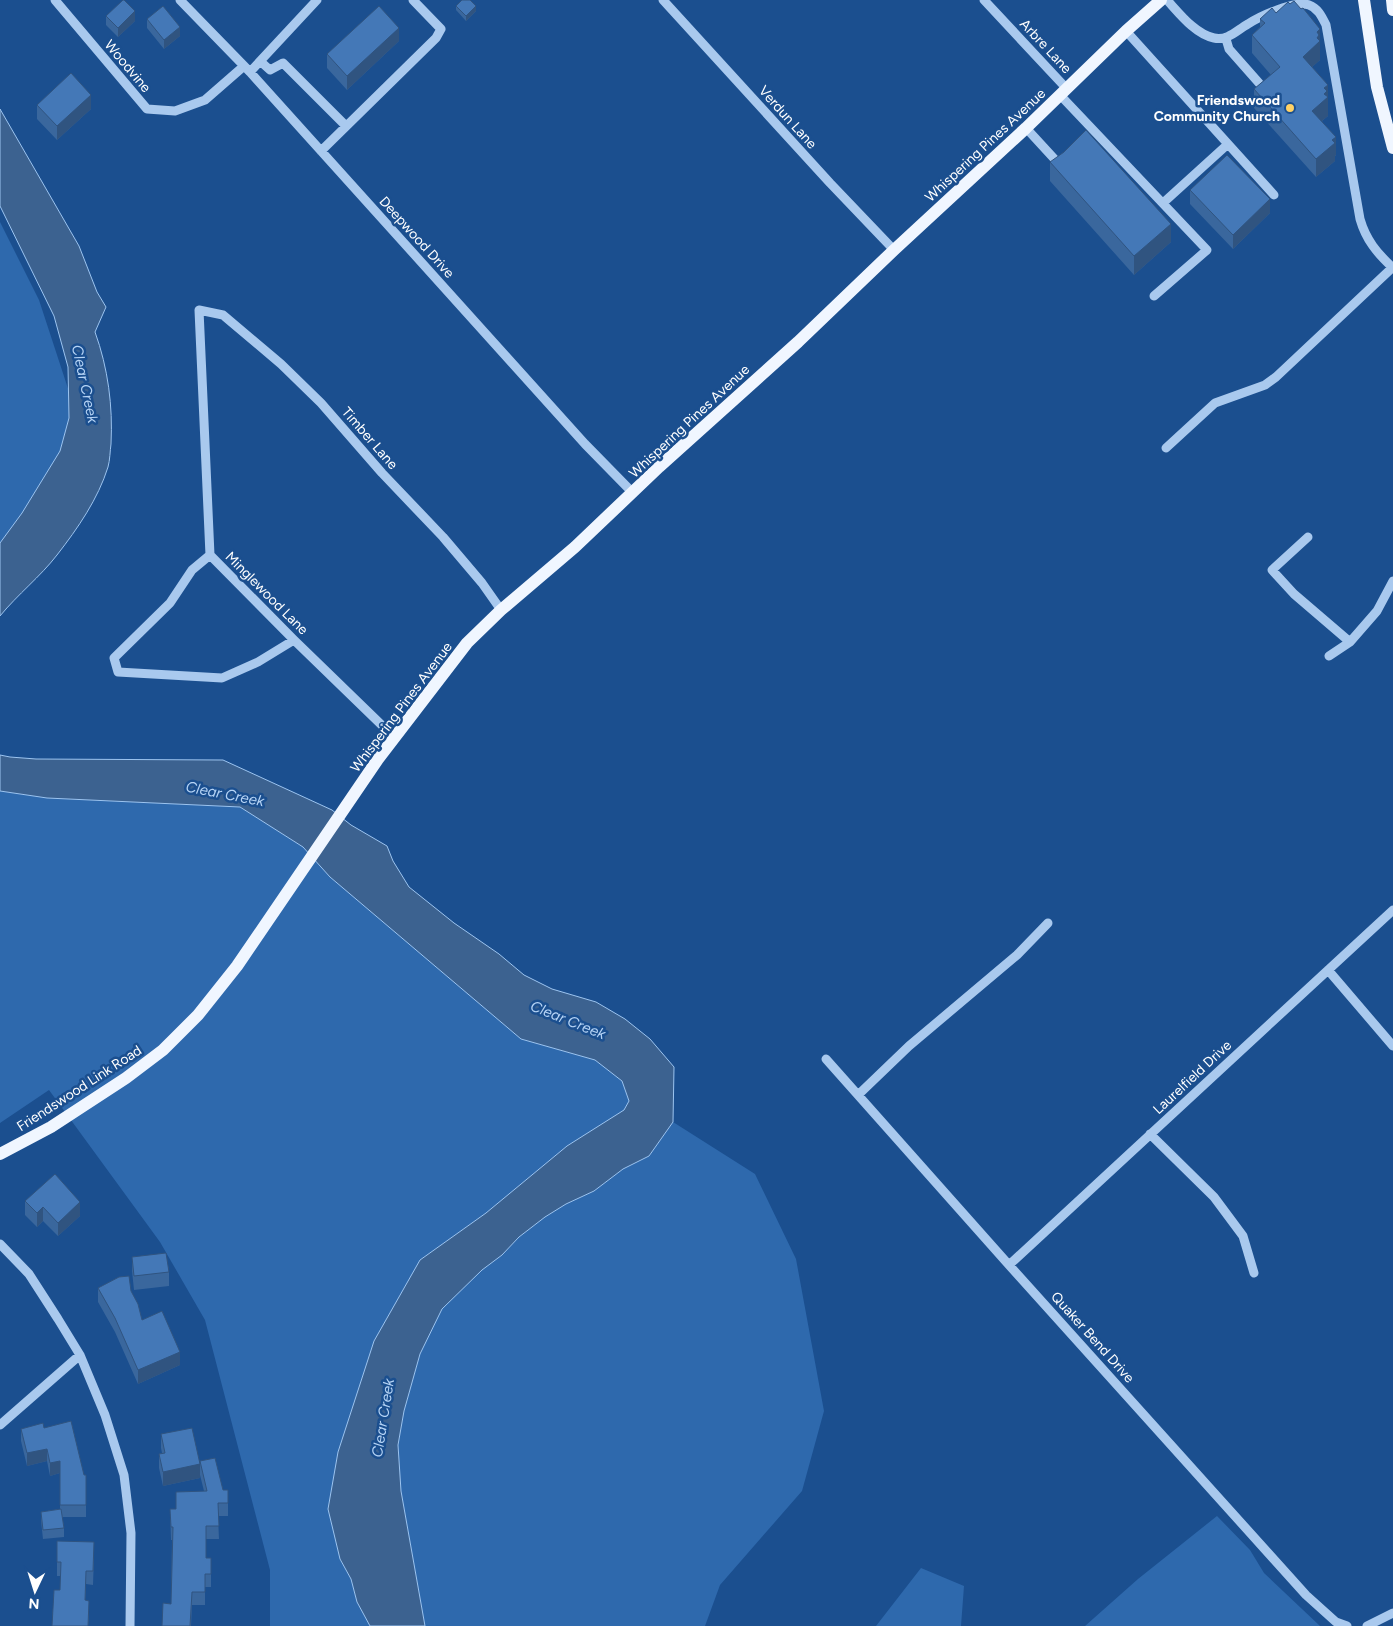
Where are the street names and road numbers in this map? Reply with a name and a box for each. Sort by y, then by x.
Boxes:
street label: Arbre Lane [1016,16,1075,77]
street label: Woodvine [101,37,155,96]
street label: Verdun Lane [755,82,821,153]
street label: Whispering Pines Avenue [922,85,1049,206]
street label: Deepwood Drive [375,193,458,282]
street label: Whispering Pines Avenue [626,361,753,482]
street label: Timber Lane [338,404,401,473]
street label: Minglewood Lane [222,548,312,639]
street label: Whispering Pines Avenue [347,639,456,776]
street label: Laurelfield Drive [1150,1037,1235,1118]
street label: Friendswood Link Road [14,1042,145,1135]
street label: Quaker Bend Drive [1047,1288,1138,1387]

